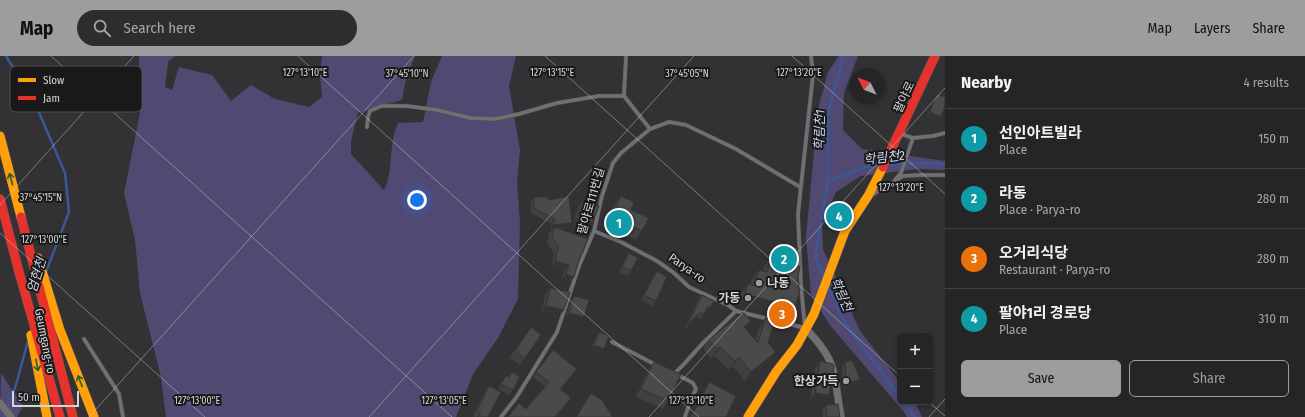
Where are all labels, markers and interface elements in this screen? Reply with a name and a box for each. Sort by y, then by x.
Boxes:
search box [77,10,357,46]
text: Map [20,17,53,40]
icon: search [91,17,113,39]
text: Search here [123,19,196,37]
text: Map [1148,20,1172,37]
text: Layers [1194,20,1230,37]
text: Share [1252,20,1285,37]
legend [10,66,142,112]
text: 127°13'10"E [283,67,328,79]
text: 127°13'15"E [530,67,574,79]
text: 127°13'20"E [776,67,822,79]
text: 37°45'10"N [385,68,429,80]
text: 37°45'05"N [665,68,709,80]
north arrow [849,68,885,104]
text: Nearby [961,72,1012,93]
text: Slow [43,74,64,87]
text: 4 results [1243,75,1289,90]
street label: 팔야로 [891,79,917,115]
text: Jam [43,92,60,105]
water label: 학림천1 [811,109,828,151]
text: 선인아트빌라 [999,124,1082,142]
text: 1 [971,131,977,146]
text: 150 m [1258,131,1289,146]
text: Place [999,142,1027,157]
water label: 학림천2 [862,147,906,167]
street label: 팔야로111번길 [575,166,607,236]
one-way arrow [7,173,15,186]
text: 127°13'20"E [878,182,924,194]
text: 라동 [999,184,1027,202]
your location [407,190,427,210]
text: 2 [971,191,977,206]
text: 280 m [1257,191,1289,206]
text: 37°45'15"N [20,192,62,204]
pin: 4 [826,201,852,231]
text: Place · Parya-ro [999,202,1081,217]
pin: 1 [606,208,632,238]
text: 127°13'00"E [21,234,67,246]
pin: 2 [771,244,797,274]
text: 오거리식당 [999,244,1068,262]
street label: Parya-ro [666,250,708,286]
text: 3 [971,251,977,266]
text: 280 m [1257,251,1289,266]
water label: 엄현천 [24,255,49,295]
text: Restaurant · Parya-ro [999,262,1110,277]
water label: 학림천 [827,275,856,315]
place label: 나동 [767,276,789,290]
marker: 나동 [754,278,764,288]
place label: 가동 [718,291,740,305]
marker: 가동 [743,293,753,303]
pin: 3 [769,299,795,329]
text: 팔야1리 경로당 [999,304,1091,322]
street label: Geumgang-ro [32,307,58,375]
text: 4 [971,311,977,326]
text: 310 m [1259,311,1289,326]
text: Place [999,322,1027,337]
map controls [897,333,933,405]
button: + [897,333,933,369]
one-way arrow [33,358,41,371]
button: Save [961,360,1121,397]
button: Share [1129,360,1289,397]
button: − [897,369,933,405]
place label: 한상가득 [794,374,838,388]
one-way arrow [75,375,83,387]
marker: 한상가득 [841,376,851,386]
scale bar [12,389,79,408]
text: 50 m [18,391,40,404]
text: 127°13'00"E [174,395,220,407]
text: 127°13'05"E [421,395,467,407]
text: 127°13'10"E [669,395,714,407]

